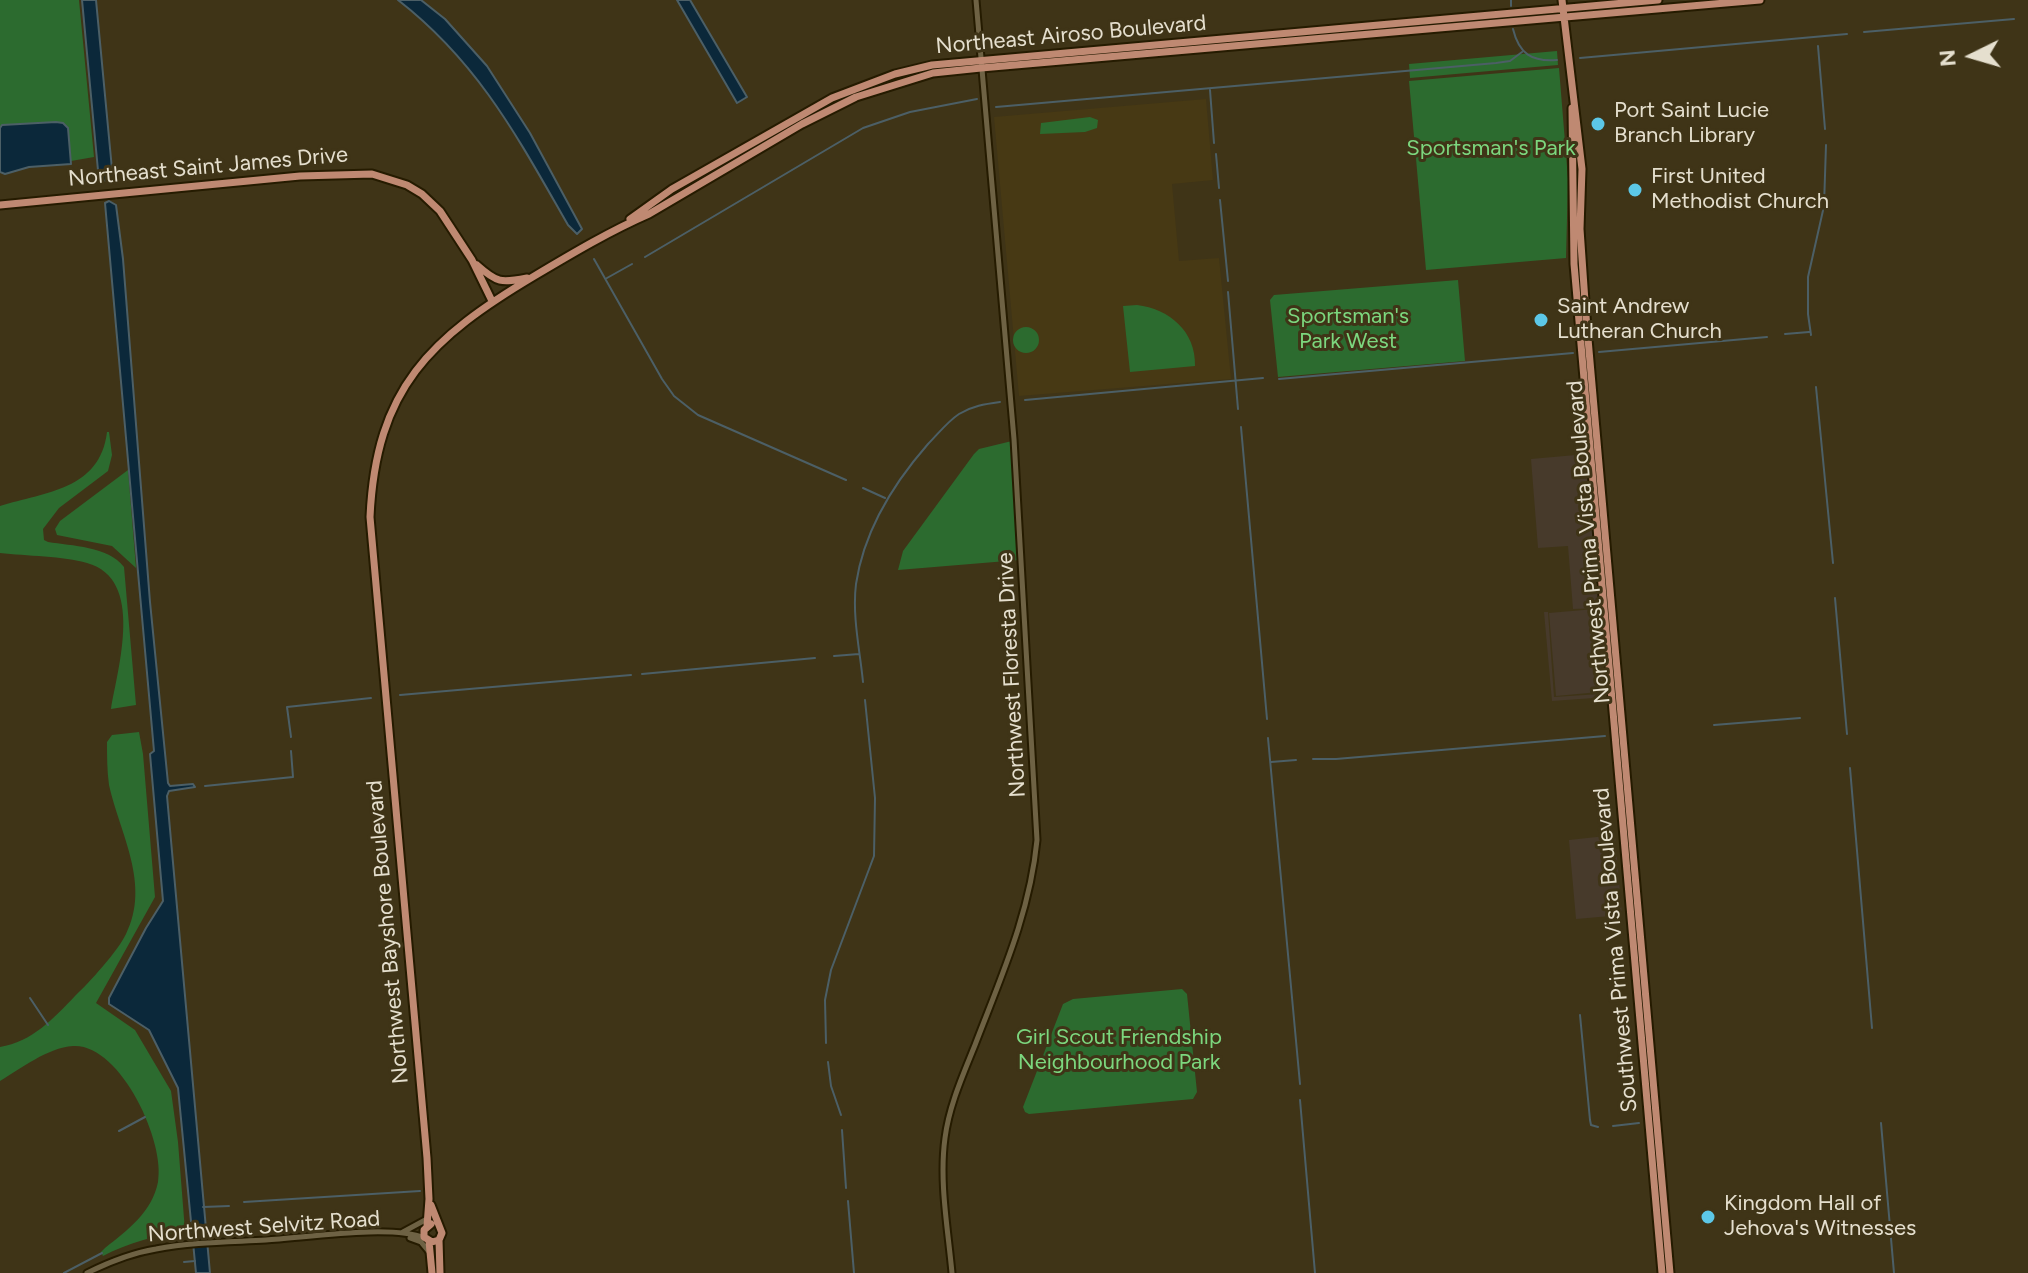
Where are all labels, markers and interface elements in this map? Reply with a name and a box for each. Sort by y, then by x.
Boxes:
street label: Northeast Airoso Boulevard [935,10,1207,60]
north arrow [1932,16,2012,96]
text: N [1933,48,1962,68]
place label: Port Saint Lucie Branch Library [1614,98,1769,150]
marker: Port Saint Lucie Branch Library [1589,115,1607,133]
park label: Sportsman's Park [1406,136,1576,162]
street label: Northeast Saint James Drive [67,142,349,192]
place label: First United Methodist Church [1651,164,1829,216]
marker: First United Methodist Church [1626,181,1644,199]
place label: Saint Andrew Lutheran Church [1557,294,1722,346]
park label: Sportsman's Park West [1287,304,1409,356]
marker: Saint Andrew Lutheran Church [1532,311,1550,329]
street label: Northwest Prima Vista Boulevard [1562,379,1616,705]
street label: Northwest Floresta Drive [992,552,1032,798]
street label: Northwest Bayshore Boulevard [362,779,414,1085]
street label: Southwest Prima Vista Boulevard [1589,787,1643,1113]
park label: Girl Scout Friendship Neighbourhood Park [1016,1025,1222,1076]
place label: Kingdom Hall of Jehova's Witnesses [1724,1191,1916,1242]
street label: Northwest Selvitz Road [147,1206,381,1248]
marker: Kingdom Hall of Jehova's Witnesses [1699,1208,1717,1226]

